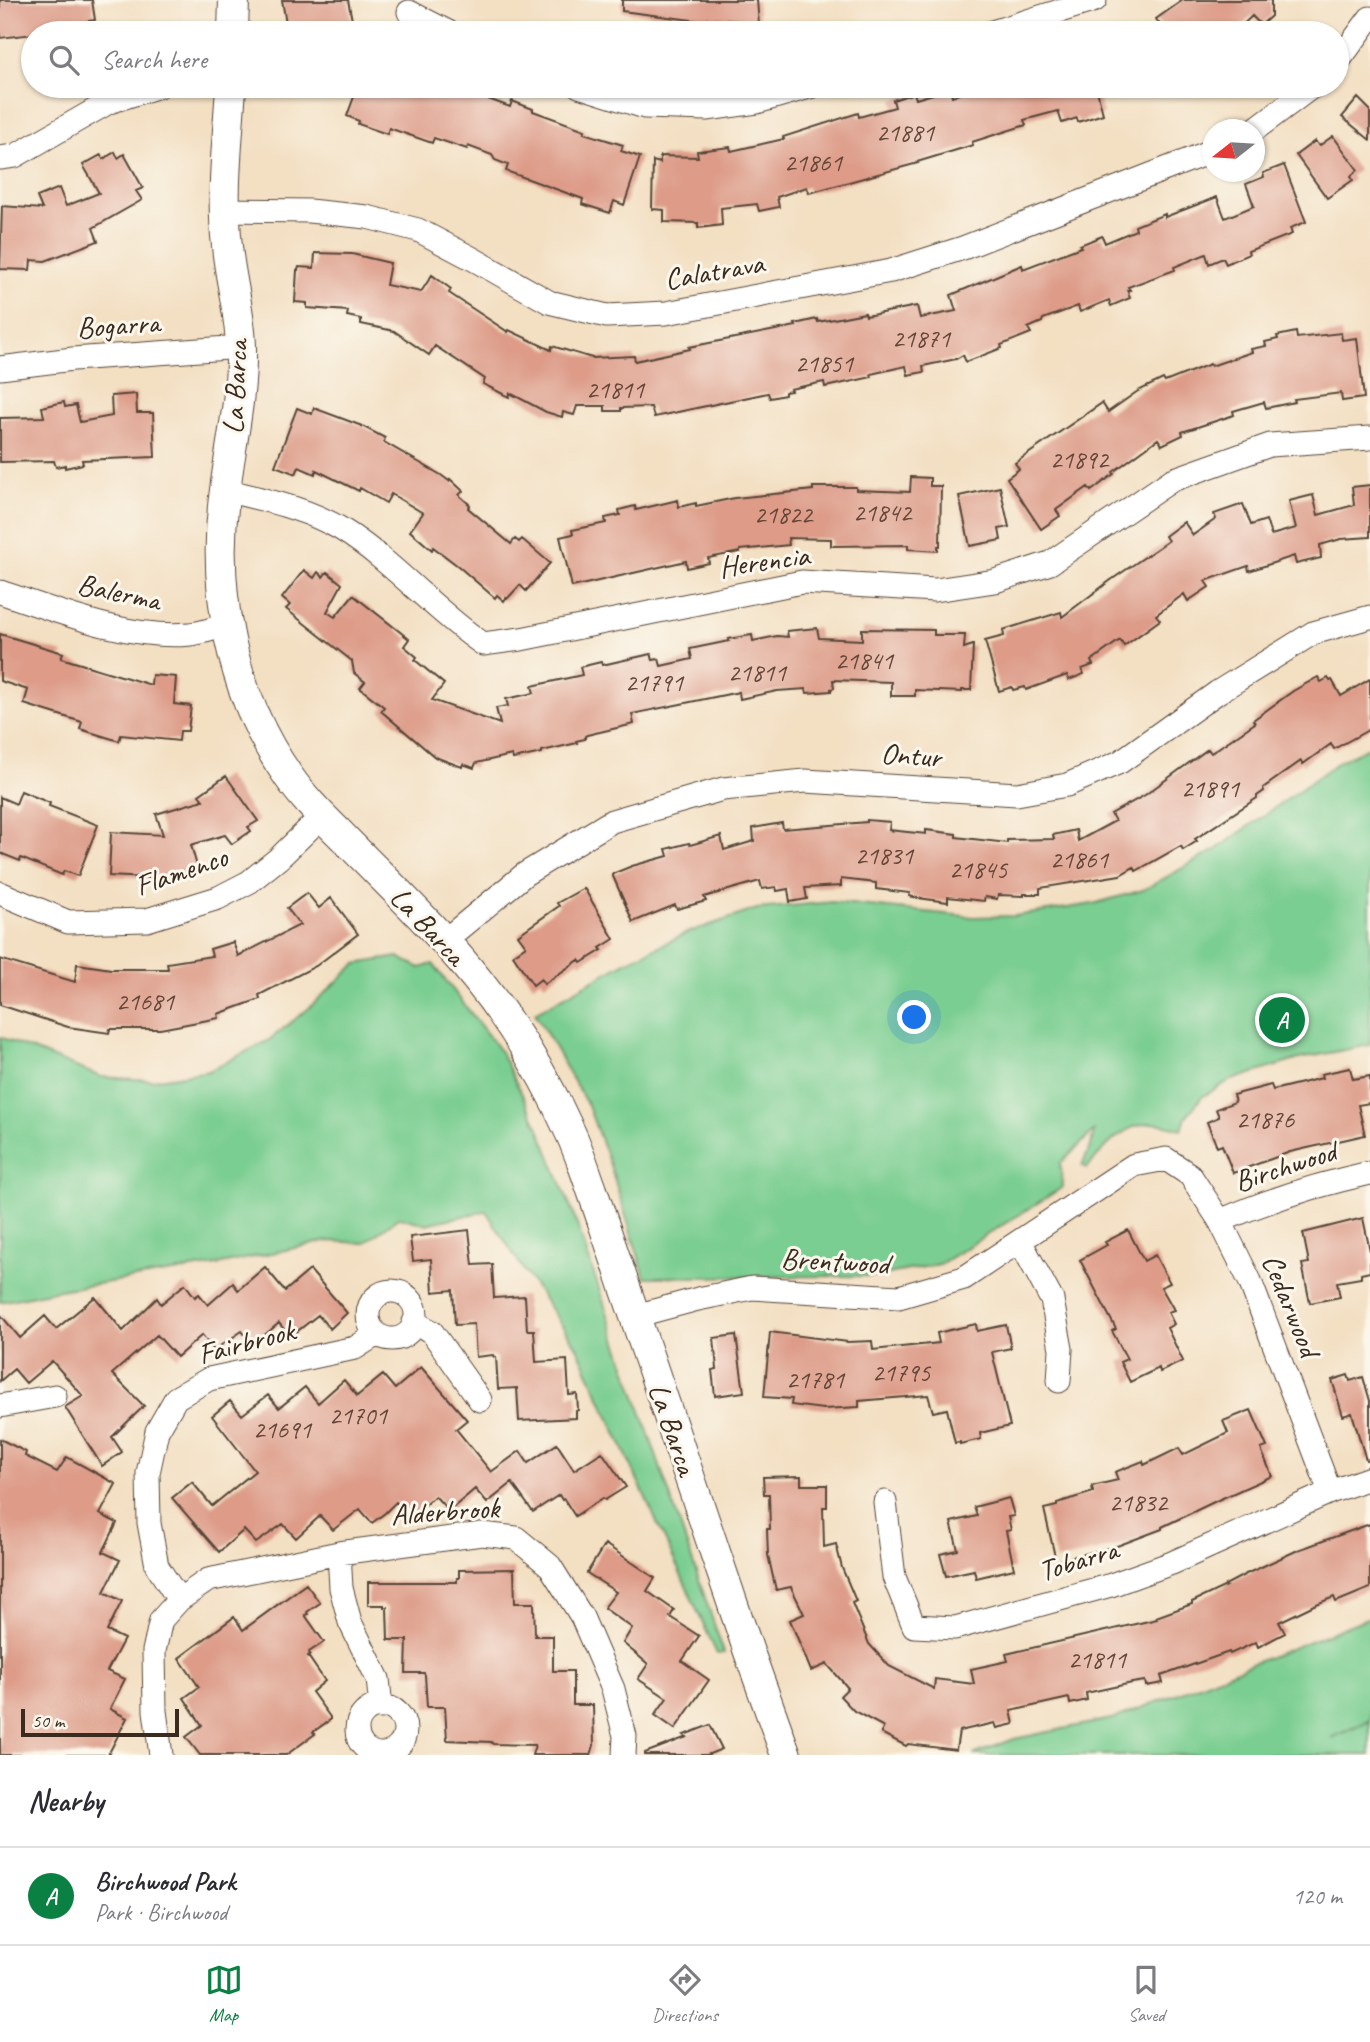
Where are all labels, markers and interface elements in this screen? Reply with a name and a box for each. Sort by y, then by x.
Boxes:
search box [21,21,1349,98]
icon: search [45,41,83,79]
text: Search here [101,43,207,76]
house number: 21881 [876,116,936,149]
north arrow [1202,119,1265,182]
house number: 21861 [784,146,844,179]
street label: Calatrava [661,243,768,298]
street label: Bogarra [75,303,163,347]
house number: 21871 [892,322,952,355]
street label: La Barca [214,336,257,435]
house number: 21851 [795,347,855,380]
house number: 21811 [586,373,646,406]
house number: 21892 [1050,443,1111,476]
house number: 21842 [853,496,914,529]
house number: 21822 [754,498,815,531]
street label: Herencia [716,536,813,586]
street label: Balerma [74,565,166,620]
house number: 21841 [835,644,895,677]
house number: 21811 [728,656,788,689]
house number: 21791 [625,666,685,699]
street label: Ontur [880,734,945,776]
house number: 21891 [1181,772,1241,805]
street label: Flamenco [130,837,234,904]
house number: 21831 [855,839,915,872]
house number: 21861 [1050,843,1110,876]
house number: 21845 [949,853,1009,886]
street label: La Barca [382,879,476,975]
house number: 21681 [116,985,176,1018]
pin: A [1259,994,1305,1046]
your location [897,1000,931,1034]
house number: 21876 [1236,1103,1296,1136]
street label: Birchwood [1229,1130,1345,1200]
street label: Brentwood [780,1239,894,1283]
street label: Cedarwood [1253,1248,1330,1366]
street label: Fairbrook [194,1310,300,1373]
house number: 21795 [872,1356,932,1389]
house number: 21781 [786,1363,846,1396]
street label: La Barca [640,1378,707,1482]
house number: 21701 [329,1399,389,1432]
house number: 21691 [253,1413,313,1446]
house number: 21832 [1109,1486,1170,1519]
street label: Alderbrook [390,1488,502,1534]
street label: Tobarra [1034,1529,1125,1590]
house number: 21811 [1068,1643,1128,1676]
scale bar [21,1706,178,1738]
text: 50 m [32,1709,64,1733]
text: Nearby [28,1782,104,1820]
text: Birchwood Park [95,1865,236,1898]
text: A [45,1882,57,1911]
text: 120 m [1293,1882,1342,1911]
text: Park · Birchwood [95,1898,227,1927]
tab: Map [205,1961,243,2027]
tab: Directions [652,1961,718,2027]
tab: Saved [1127,1961,1165,2027]

